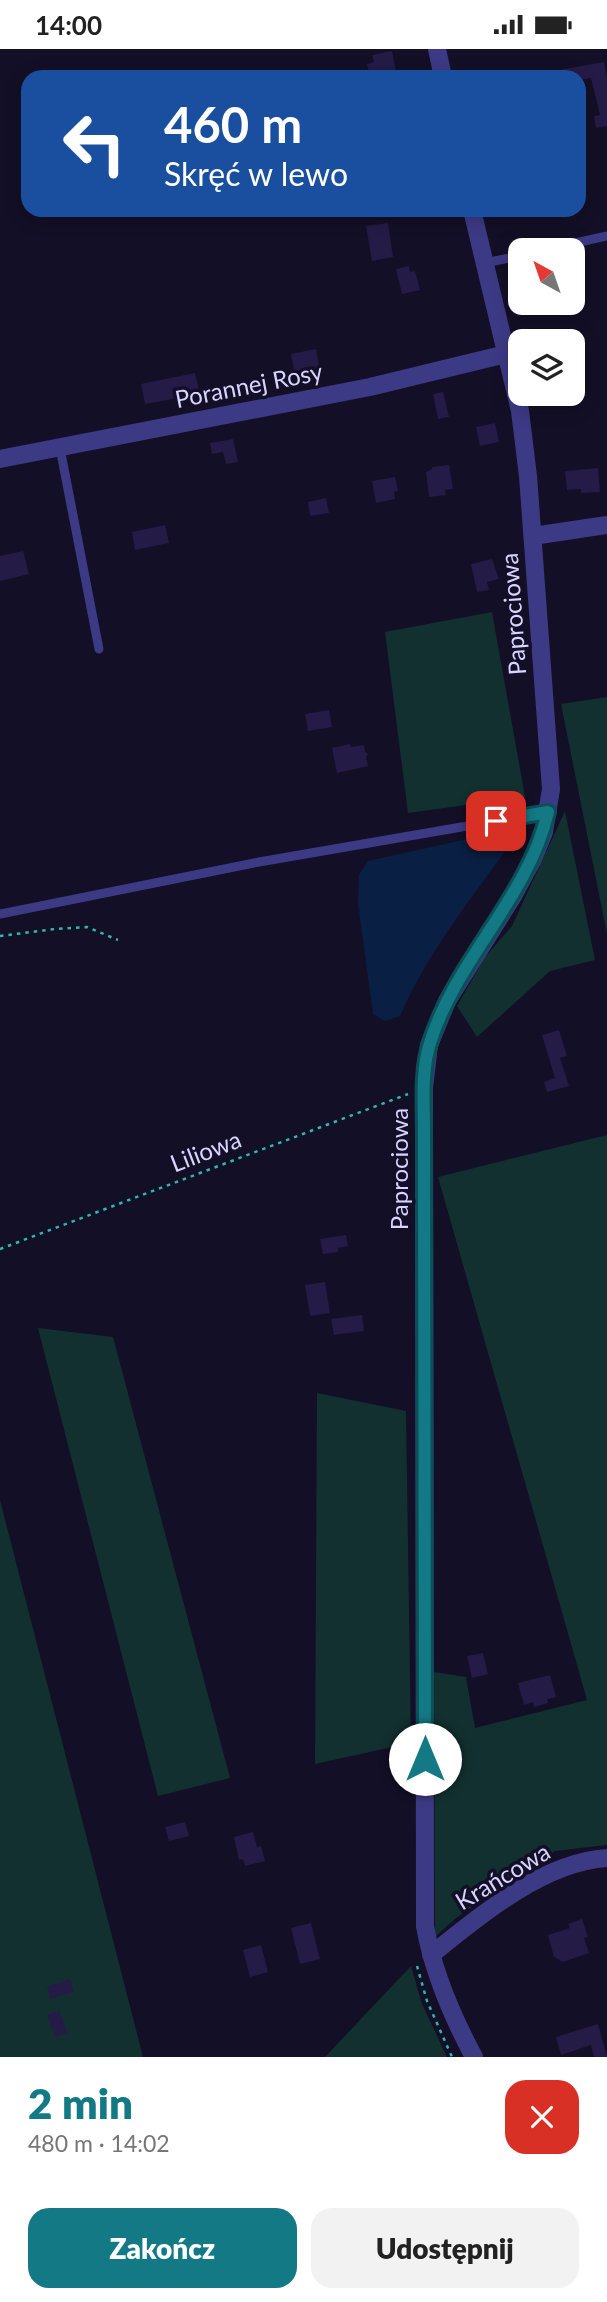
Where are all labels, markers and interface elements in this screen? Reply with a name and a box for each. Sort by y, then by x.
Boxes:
text: 14:00 [35,9,102,41]
text: 460 m [164,95,302,153]
icon: left [49,98,140,189]
text: Skręć w lewo [164,154,348,193]
north arrow [508,238,584,315]
map controls [508,238,585,406]
button: layers [508,329,585,406]
street label: Porannej Rosy [173,356,326,413]
street label: Paprociowa [494,552,531,676]
pin [466,791,526,851]
icon: arrive [477,802,515,840]
street label: Paprociowa [384,1108,413,1230]
street label: Liliowa [166,1124,245,1177]
position arrow [388,1722,462,1796]
street label: Krańcowa [450,1836,555,1915]
text: 2 min [28,2078,133,2128]
button: close [505,2080,579,2154]
text: 480 m · 14:02 [28,2129,170,2157]
button: Zakończ [28,2208,297,2288]
button: Udostępnij [311,2208,579,2288]

